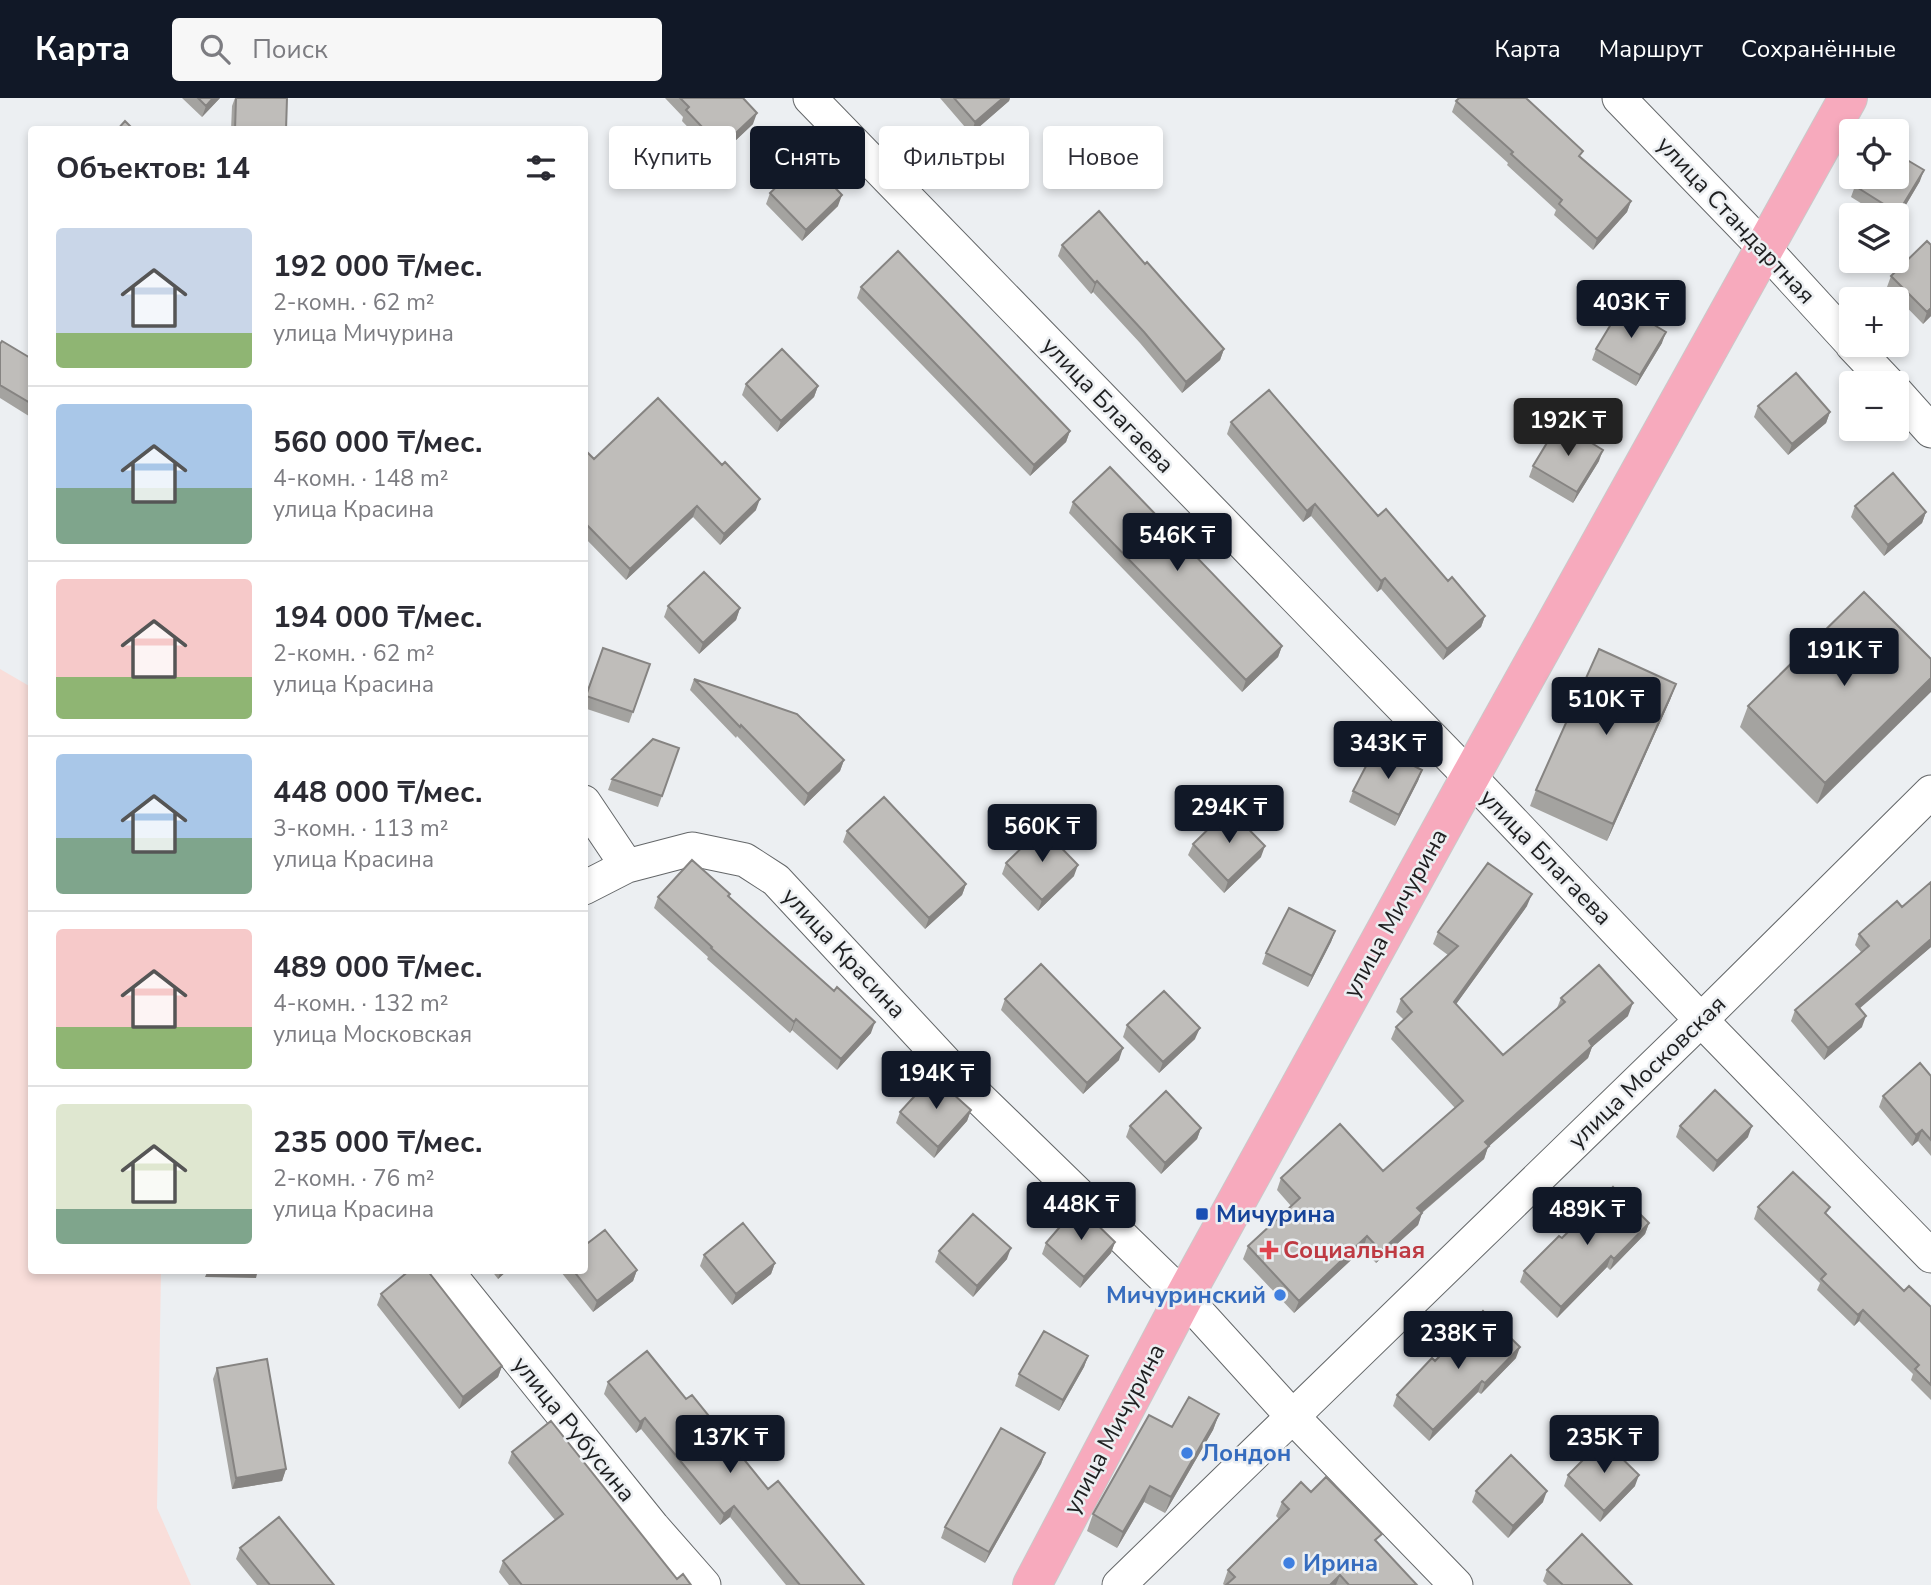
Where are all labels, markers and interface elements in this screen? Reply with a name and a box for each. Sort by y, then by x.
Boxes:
search box [172,18,662,81]
text: Карта [35,27,130,72]
icon: search [196,30,234,68]
text: Поиск [252,32,328,67]
text: Карта [1495,33,1561,65]
text: Маршрут [1599,33,1703,65]
text: Сохранённые [1741,33,1896,65]
map controls [1839,119,1909,441]
button: locate [1839,119,1909,189]
chip: Купить [609,126,736,189]
chip: Снять [750,126,865,189]
chip: Фильтры [879,126,1029,189]
chip: Новое [1043,126,1163,189]
street label: улица Стандартная [1650,129,1822,311]
text: Объектов: 14 [56,148,250,189]
icon: filters [522,149,560,187]
button: layers [1839,203,1909,273]
text: 192 000 ₸/мес. [273,246,482,287]
icon: home [112,256,196,340]
pin: 403K ₸ [1574,280,1688,340]
text: 2-комн. · 62 m² [273,287,435,318]
text: 403K ₸ [1593,287,1669,318]
button: + [1839,287,1909,357]
text: улица Мичурина [273,318,454,349]
street label: улица Благаева [1035,330,1181,480]
button: − [1839,371,1909,441]
pin: 192K ₸ [1511,398,1625,458]
text: 192K ₸ [1530,405,1606,436]
text: 560 000 ₸/мес. [273,422,482,463]
icon: home [112,432,196,516]
text: 4-комн. · 148 m² [273,463,448,494]
text: улица Красина [273,494,434,525]
pin: 546K ₸ [1120,514,1234,573]
text: 546K ₸ [1139,520,1215,551]
text: 194 000 ₸/мес. [273,597,482,638]
icon: home [112,607,196,691]
pin: 191K ₸ [1787,628,1901,688]
text: 191K ₸ [1806,635,1882,666]
text: 2-комн. · 62 m² [273,638,435,669]
text: улица Красина [273,669,434,700]
pin: 510K ₸ [1549,678,1663,737]
text: 510K ₸ [1568,684,1644,715]
pin: 343K ₸ [1331,722,1445,781]
text: 343K ₸ [1350,728,1426,759]
text: 448 000 ₸/мес. [273,772,482,813]
icon: home [112,782,196,866]
street label: улица Благаева [1473,782,1619,932]
pin: 294K ₸ [1172,786,1286,845]
text: 294K ₸ [1191,792,1267,823]
pin: 560K ₸ [985,804,1099,864]
text: 560K ₸ [1004,811,1080,842]
text: 3-комн. · 113 m² [273,813,448,844]
street label: улица Мичурина [1335,823,1455,1003]
text: улица Красина [273,844,434,875]
street label: улица Красина [775,881,913,1025]
text: 489 000 ₸/мес. [273,947,482,988]
icon: home [112,957,196,1041]
text: 4-комн. · 132 m² [273,988,448,1019]
street label: улица Московская [1561,988,1733,1156]
text: улица Московская [273,1019,472,1050]
pin: 194K ₸ [879,1052,993,1111]
text: 194K ₸ [898,1058,974,1089]
text: 235 000 ₸/мес. [273,1122,482,1163]
icon: home [112,1132,196,1216]
text: 2-комн. · 76 m² [273,1163,435,1194]
pin: 448K ₸ [1024,1182,1138,1242]
pin: 489K ₸ [1530,1188,1644,1247]
text: 448K ₸ [1043,1189,1119,1220]
text: улица Красина [273,1194,434,1225]
text: 489K ₸ [1549,1194,1625,1225]
place label: Мичурина [1216,1198,1335,1230]
marker: Мичурина [1194,1206,1210,1222]
place label: Социальная [1283,1234,1425,1266]
marker: Социальная [1261,1242,1277,1258]
place label: Мичуринский [1106,1279,1266,1311]
marker: Мичуринский [1272,1287,1288,1303]
pin: 238K ₸ [1401,1312,1515,1371]
text: 238K ₸ [1420,1318,1496,1349]
street label: улица Мичурина [1056,1338,1172,1520]
street label: улица Рубусина [505,1349,643,1509]
pin: 137K ₸ [673,1416,787,1475]
pin: 235K ₸ [1547,1416,1661,1475]
text: 137K ₸ [692,1422,768,1453]
text: 235K ₸ [1566,1422,1642,1453]
place label: Лондон [1201,1437,1291,1469]
marker: Лондон [1179,1445,1195,1461]
place label: Ирина [1303,1547,1378,1579]
marker: Ирина [1281,1555,1297,1571]

